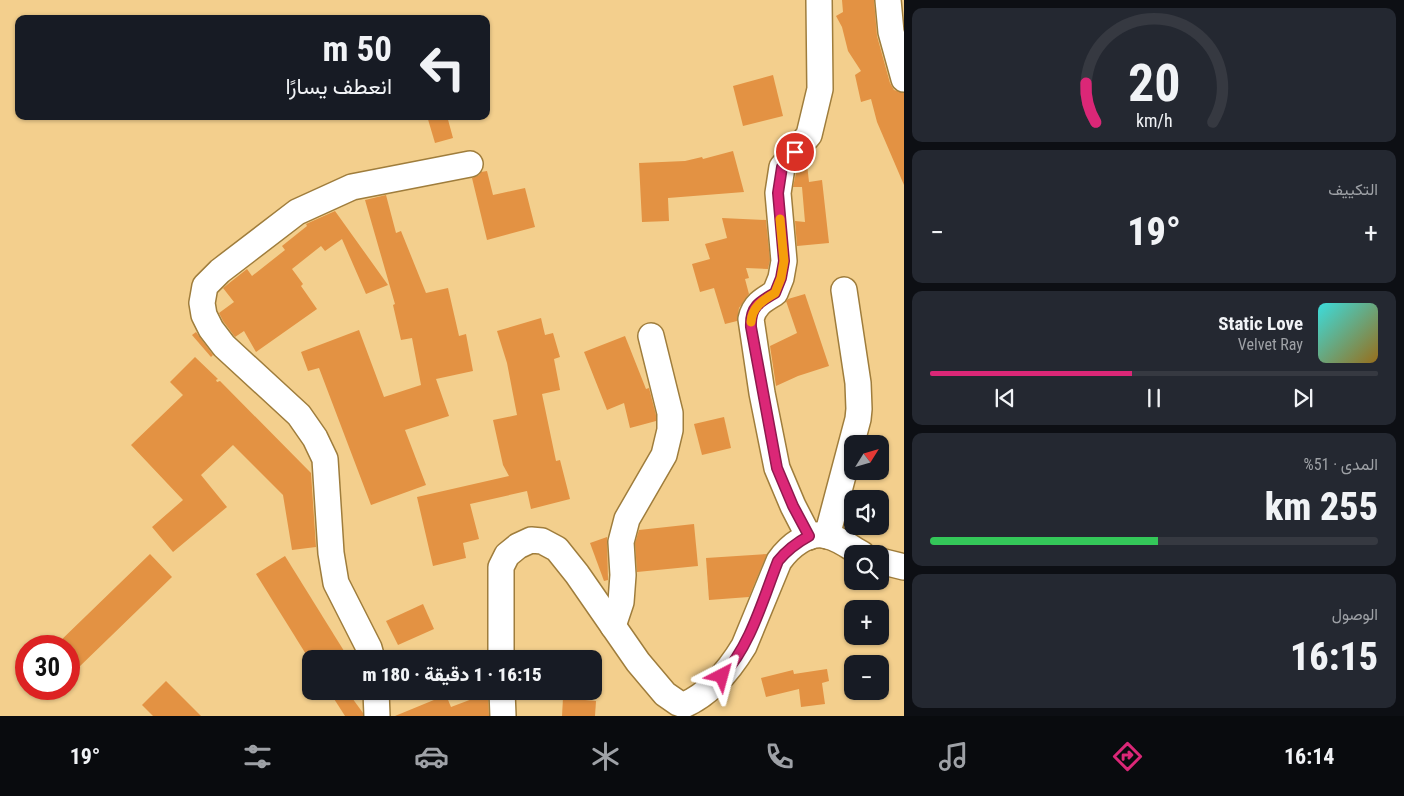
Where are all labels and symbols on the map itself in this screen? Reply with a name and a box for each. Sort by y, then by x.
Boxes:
pin [774,131,816,173]
north arrow [844,435,889,480]
speed limit sign: 30 [15,635,80,700]
position arrow [695,649,747,701]

